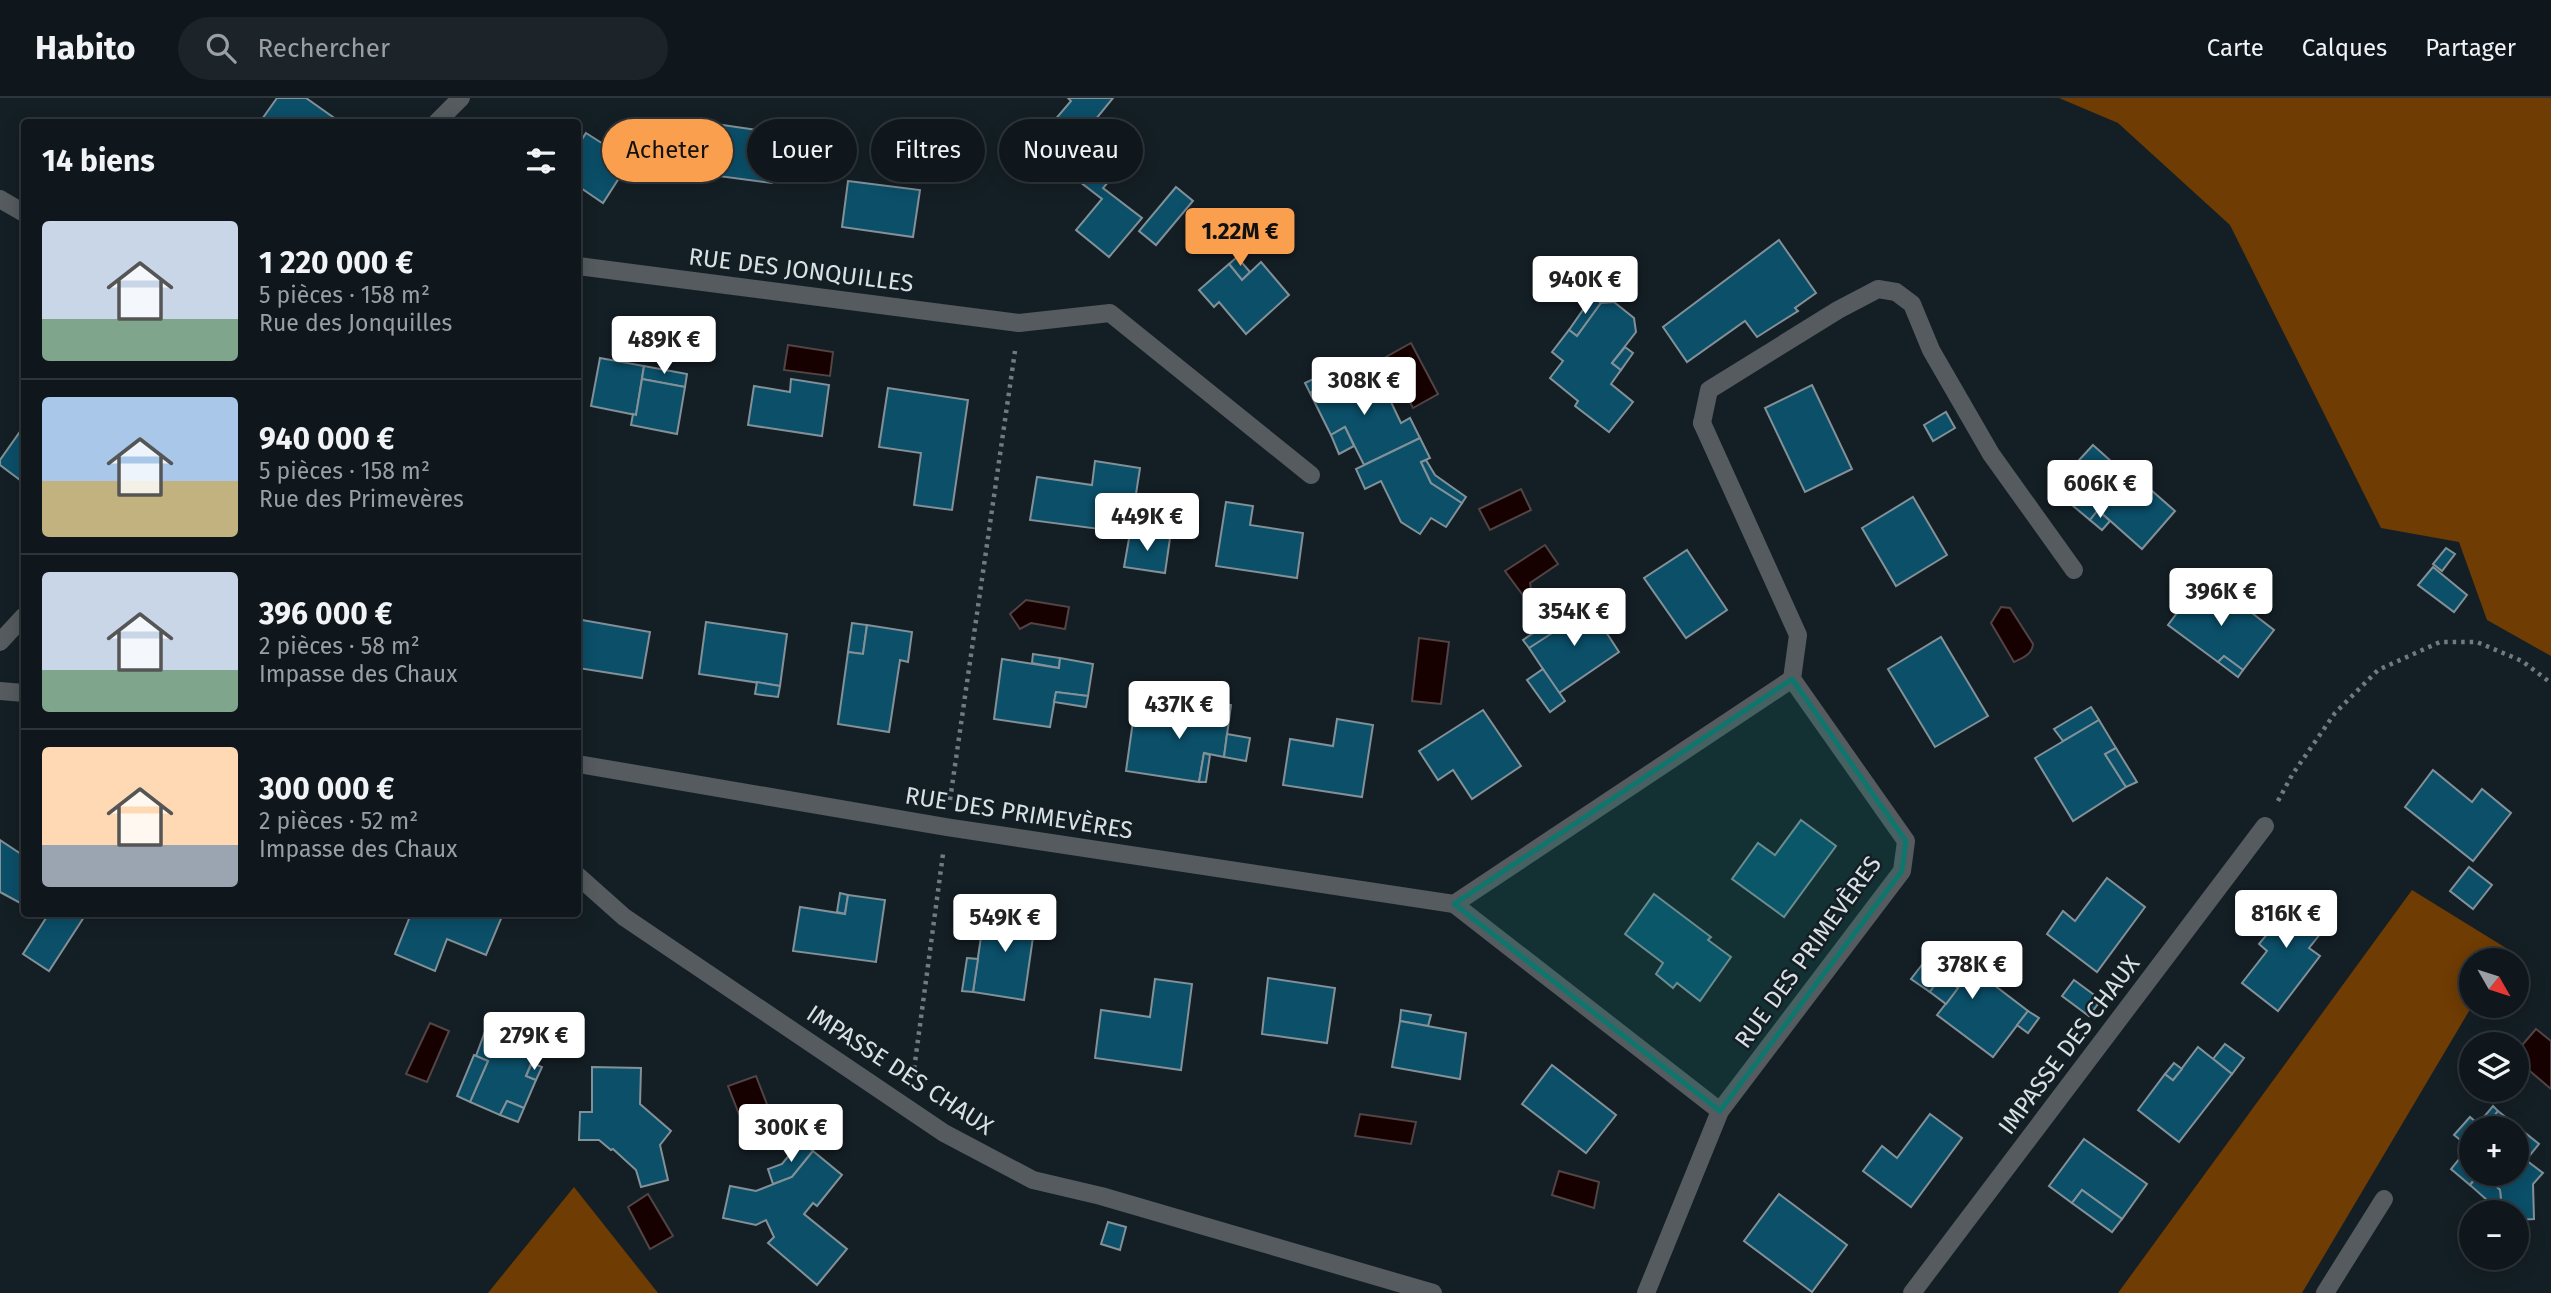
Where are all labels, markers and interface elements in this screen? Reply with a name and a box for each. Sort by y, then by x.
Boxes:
search box [178,17,668,80]
text: Habito [35,28,136,68]
icon: search [202,29,240,67]
text: Rechercher [258,33,390,64]
text: Carte [2207,34,2264,62]
text: Calques [2302,34,2387,62]
text: Partager [2425,34,2516,62]
chip: Acheter [602,119,733,182]
chip: Louer [747,119,857,182]
chip: Filtres [871,119,985,182]
chip: Nouveau [999,119,1143,182]
icon: filters [522,142,560,180]
text: 14 biens [42,143,155,179]
pin: 1.22M € [1175,208,1305,268]
text: 1.22M € [1201,217,1279,245]
street label: RUE DES JONQUILLES [687,242,915,298]
text: 1 220 000 € [259,245,413,281]
icon: home [98,249,182,333]
pin: 940K € [1528,256,1642,316]
text: 940K € [1549,265,1621,293]
text: 5 pièces · 158 m² [259,281,430,309]
text: Rue des Jonquilles [259,309,452,337]
pin: 489K € [607,316,721,376]
text: 489K € [628,325,700,353]
pin: 308K € [1307,358,1421,417]
text: 308K € [1328,366,1400,394]
text: 940 000 € [259,421,395,457]
icon: home [98,425,182,509]
text: 5 pièces · 158 m² [259,457,430,485]
pin: 606K € [2043,460,2157,520]
text: 606K € [2063,469,2137,497]
text: Rue des Primevères [259,485,464,513]
pin: 449K € [1090,494,1204,553]
text: 449K € [1111,502,1183,530]
pin: 396K € [2164,568,2278,628]
text: 396K € [2185,577,2257,605]
pin: 354K € [1517,588,1631,648]
text: 396 000 € [259,596,393,632]
text: 354K € [1539,597,1609,625]
icon: home [98,600,182,684]
text: 2 pièces · 58 m² [259,632,420,660]
text: Impasse des Chaux [259,660,457,688]
pin: 437K € [1122,682,1236,741]
text: 437K € [1145,690,1213,718]
text: 300 000 € [259,771,394,807]
icon: home [98,775,182,859]
street label: RUE DES PRIMEVÈRES [903,780,1135,845]
text: 2 pièces · 52 m² [259,807,418,835]
text: Impasse des Chaux [259,835,457,863]
street label: RUE DES PRIMEVÈRES [1728,850,1887,1053]
pin: 816K € [2229,890,2343,950]
pin: 549K € [948,894,1062,954]
text: 816K € [2251,899,2321,927]
text: 549K € [969,903,1041,931]
pin: 378K € [1915,942,2029,1001]
north arrow [2459,948,2529,1018]
map controls [2459,948,2529,1270]
text: 378K € [1937,950,2007,978]
street label: IMPASSE DES CHAUX [1993,950,2145,1140]
street label: IMPASSE DES CHAUX [802,999,998,1141]
pin: 279K € [477,1012,591,1072]
text: 279K € [500,1021,568,1049]
button: layers [2459,1032,2529,1102]
pin: 300K € [734,1104,848,1164]
text: 300K € [755,1113,827,1141]
button: + [2459,1116,2529,1186]
button: − [2459,1200,2529,1270]

